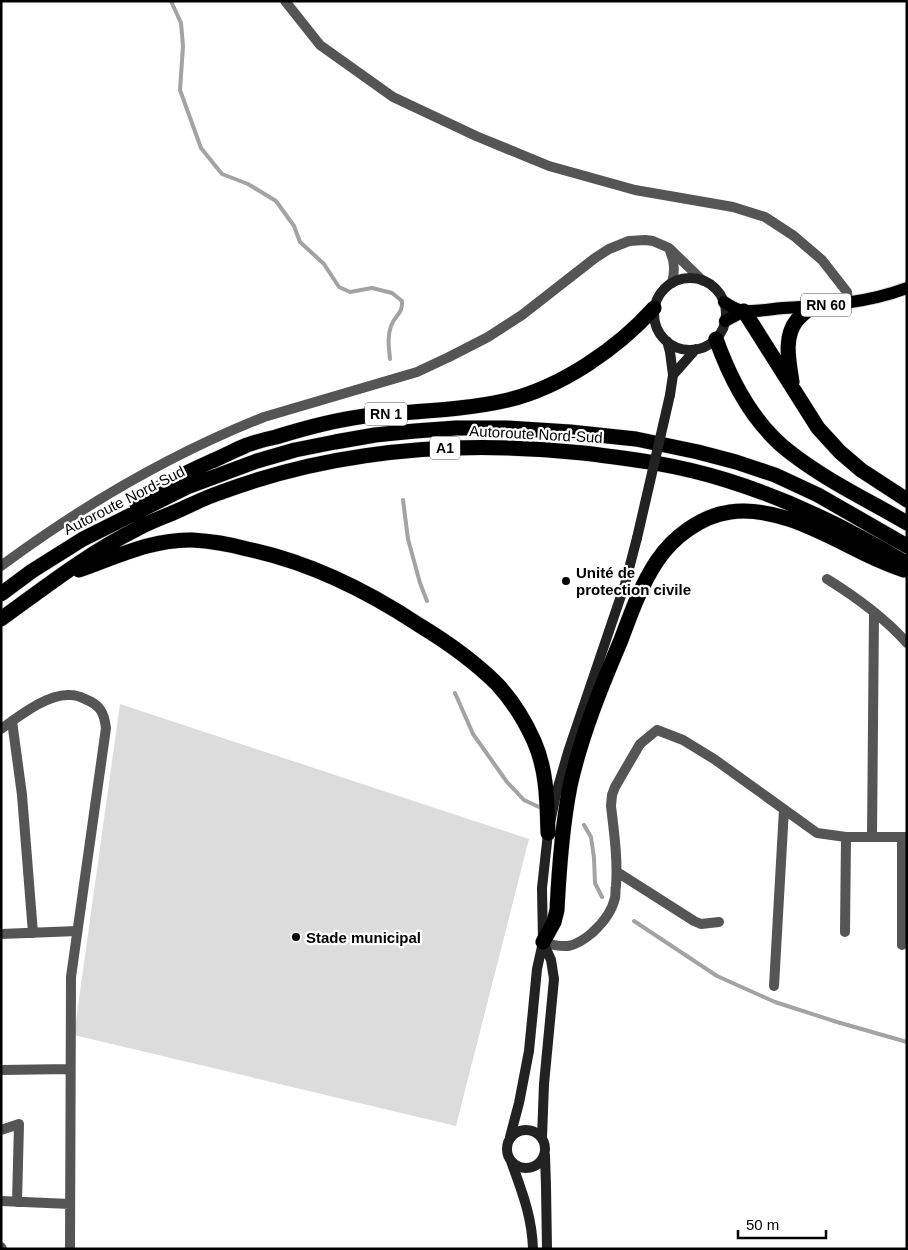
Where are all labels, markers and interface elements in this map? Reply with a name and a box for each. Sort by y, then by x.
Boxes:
road number: RN 60 [801,294,851,316]
road number: RN 1 [365,402,407,426]
street label: Autoroute Nord-Sud [469,422,603,446]
road number: A1 [430,436,460,459]
street label: Autoroute Nord-Sud [61,462,187,538]
place label: Unité de protection civile [576,564,691,598]
marker: Unité de protection civile [560,575,572,587]
place label: Stade municipal [306,929,421,946]
marker: Stade municipal [290,931,302,943]
scale bar [738,1208,826,1240]
text: 50 m [746,1216,779,1233]

